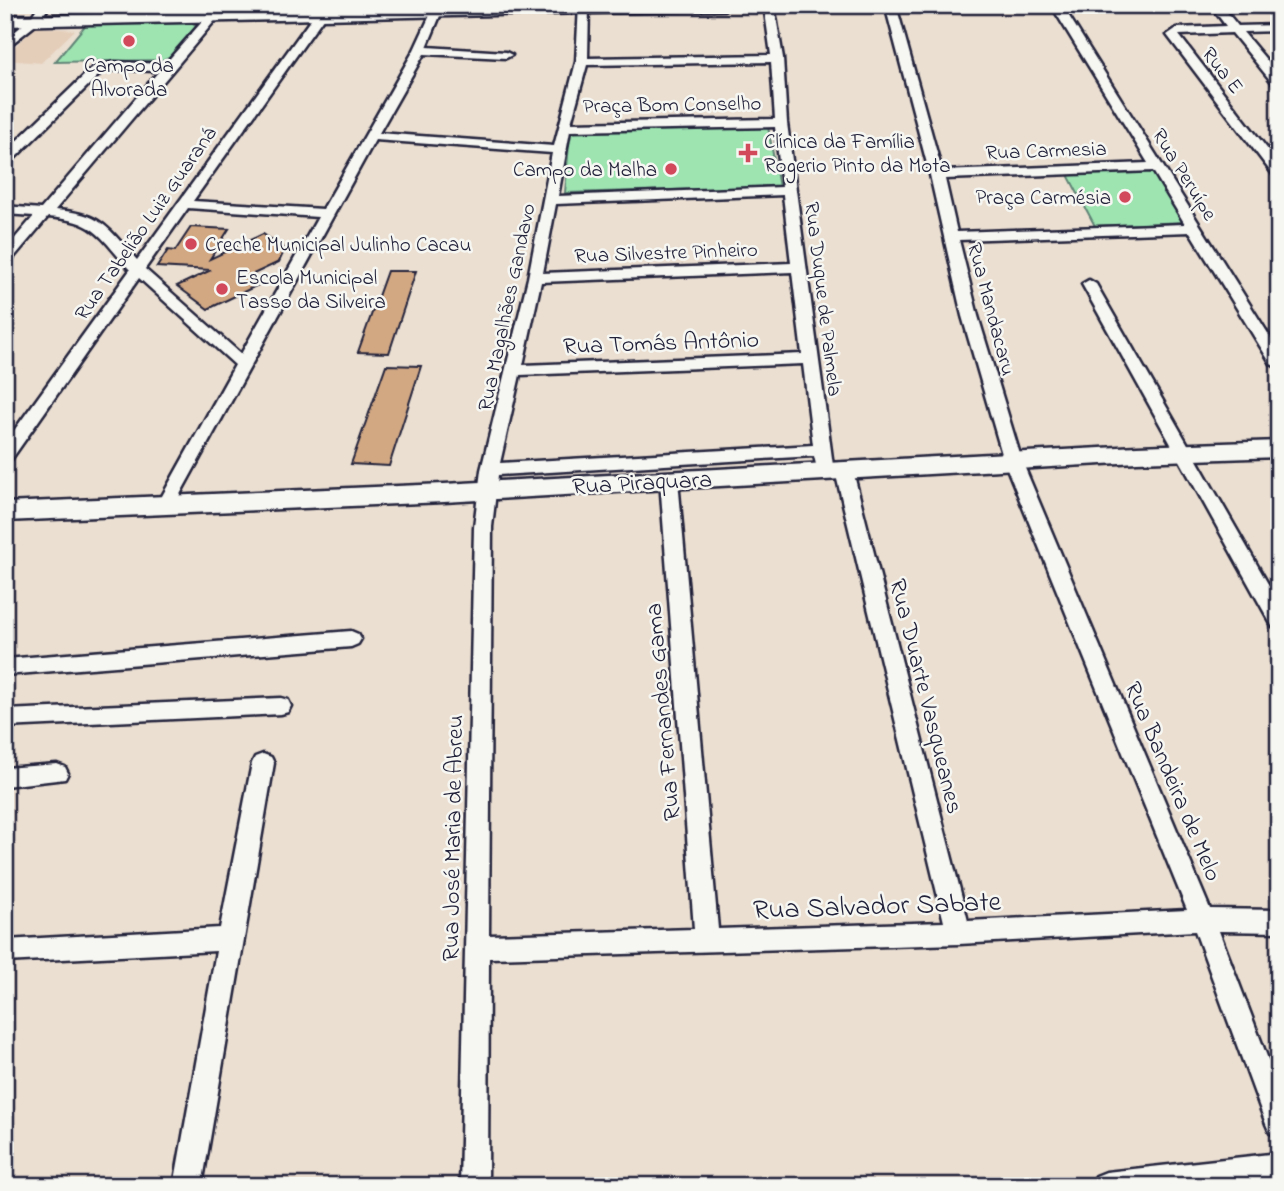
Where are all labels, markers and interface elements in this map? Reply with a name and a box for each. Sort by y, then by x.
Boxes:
marker: Campo da Alvorada [121,33,137,49]
street label: Rua E [1193,41,1250,101]
place label: Campo da Alvorada [84,52,174,106]
street label: Praça Bom Conselho [582,89,762,123]
street label: Rua Tabelião Luiz Guaraná [68,121,225,327]
street label: Rua Peruípe [1143,123,1224,227]
place label: Clínica da Família Rogerio Pinto da Mota [764,128,951,184]
street label: Rua Carmesia [985,135,1107,169]
marker: Clínica da Família Rogerio Pinto da Mota [738,143,758,163]
place label: Campo da Malha [513,156,657,186]
marker: Campo da Malha [663,161,679,177]
place label: Praça Carmésia [975,184,1111,214]
marker: Praça Carmésia [1117,189,1133,205]
street label: Rua Duque de Palmela [795,200,849,398]
street label: Rua Magalhães Gandavo [471,201,547,414]
place label: Creche Municipal Julinho Cacau [205,231,471,261]
marker: Creche Municipal Julinho Cacau [183,236,199,252]
street label: Rua Silvestre Pinheiro [574,236,758,272]
street label: Rua Mandacaru [958,240,1022,380]
place label: Escola Municipal Tasso da Silveira [236,264,386,318]
marker: Escola Municipal Tasso da Silveira [214,281,230,297]
street label: Rua Tomás Antônio [563,324,760,365]
street label: Rua Piraquara [571,463,713,506]
street label: Rua Duarte Vasqueanes [878,575,971,818]
street label: Rua Fernandes Gama [638,602,691,822]
street label: Rua Bandeira de Melo [1114,677,1230,887]
street label: Rua José Maria de Abreu [435,714,474,962]
street label: Rua Salvador Sabate [752,883,1002,932]

